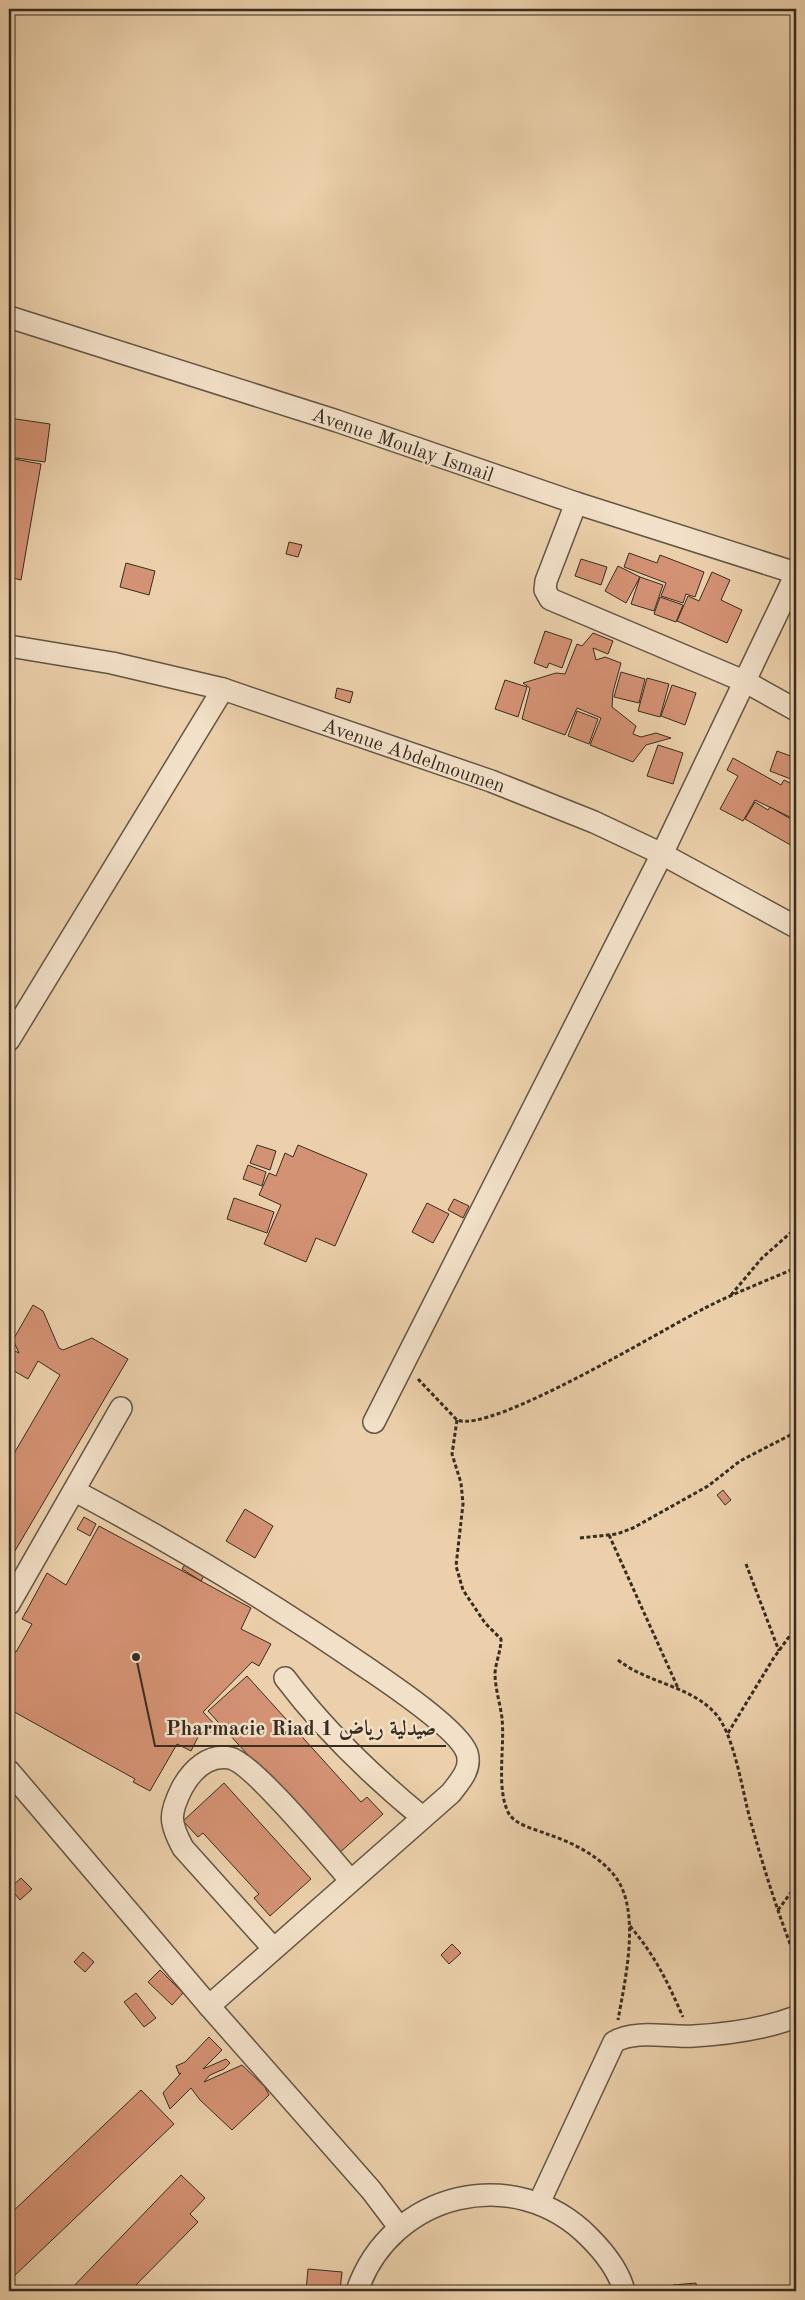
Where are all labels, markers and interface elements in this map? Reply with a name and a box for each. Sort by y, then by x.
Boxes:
street label: Avenue Moulay Ismail [309,405,496,486]
street label: Avenue Abdelmoumen [319,716,508,798]
callout: Pharmacie Riad 1 صيدلية رياض [155,1710,446,1746]
text: Pharmacie Riad 1 صيدلية رياض [166,1718,436,1741]

